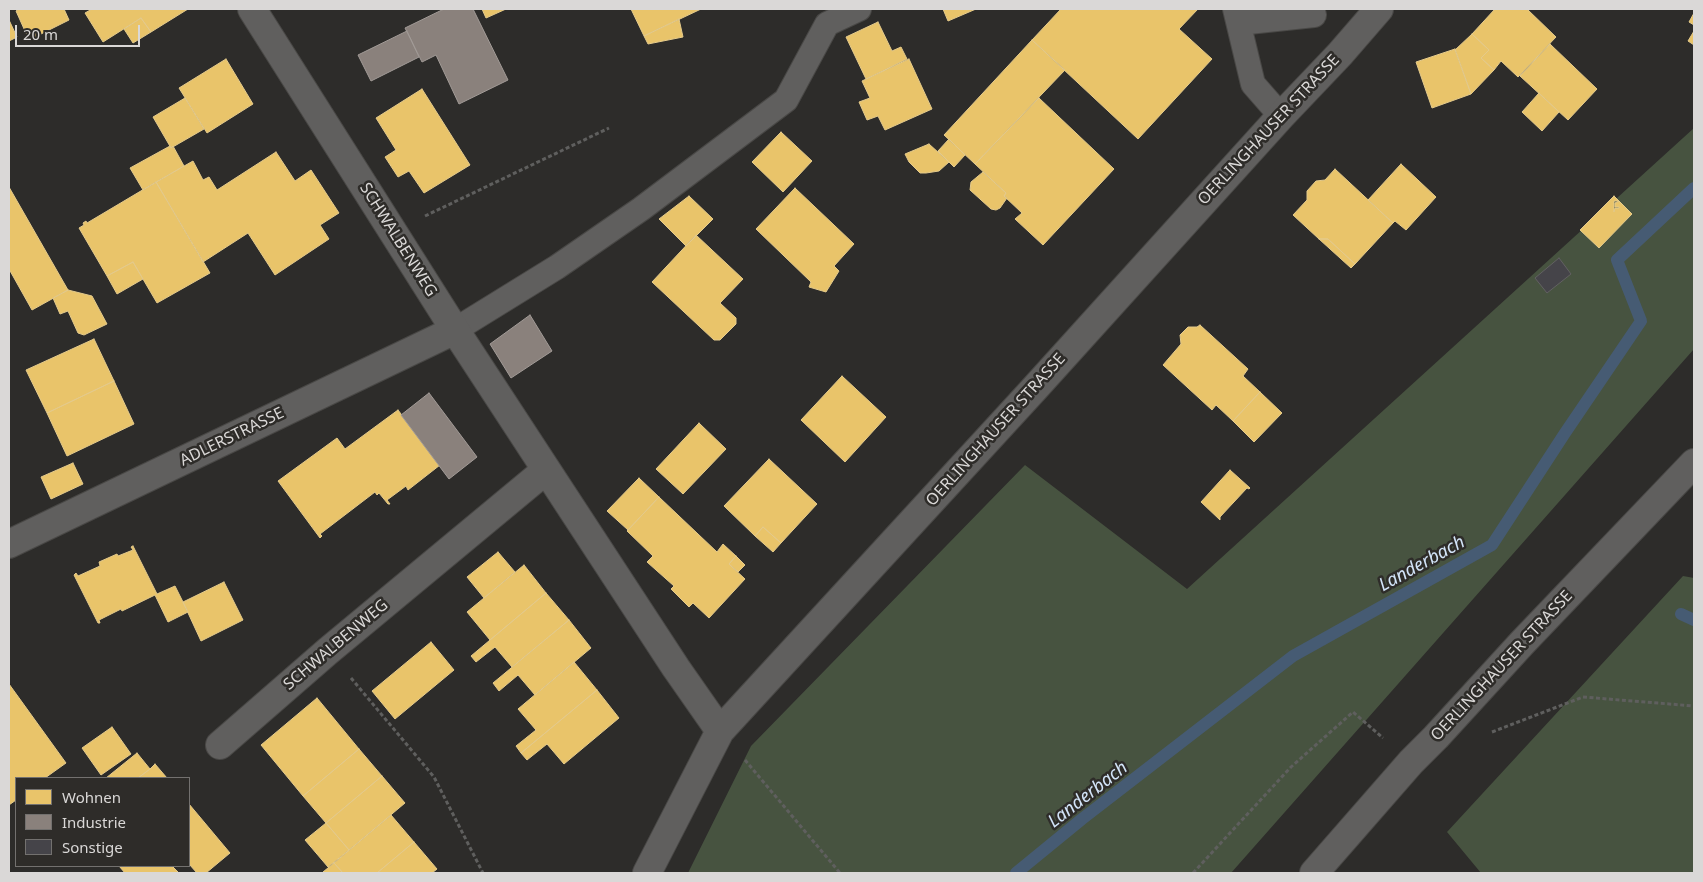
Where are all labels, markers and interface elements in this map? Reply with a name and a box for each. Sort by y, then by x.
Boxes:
scale bar [18,15,142,47]
text: 20 m [23,24,58,44]
street label: OERLINGHAUSER STRASSE [1194,51,1344,209]
street label: SCHWALBENWEG [355,180,441,300]
street label: OERLINGHAUSER STRASSE [922,350,1070,510]
street label: ADLERSTRASSE [177,404,287,470]
water label: Landerbach [1375,532,1469,596]
street label: OERLINGHAUSER STRASSE [1427,587,1577,745]
street label: SCHWALBENWEG [280,596,392,694]
water label: Landerbach [1044,757,1132,833]
legend [15,777,190,867]
text: Wohnen [62,787,121,807]
text: Industrie [62,812,126,832]
text: Sonstige [62,837,123,857]

